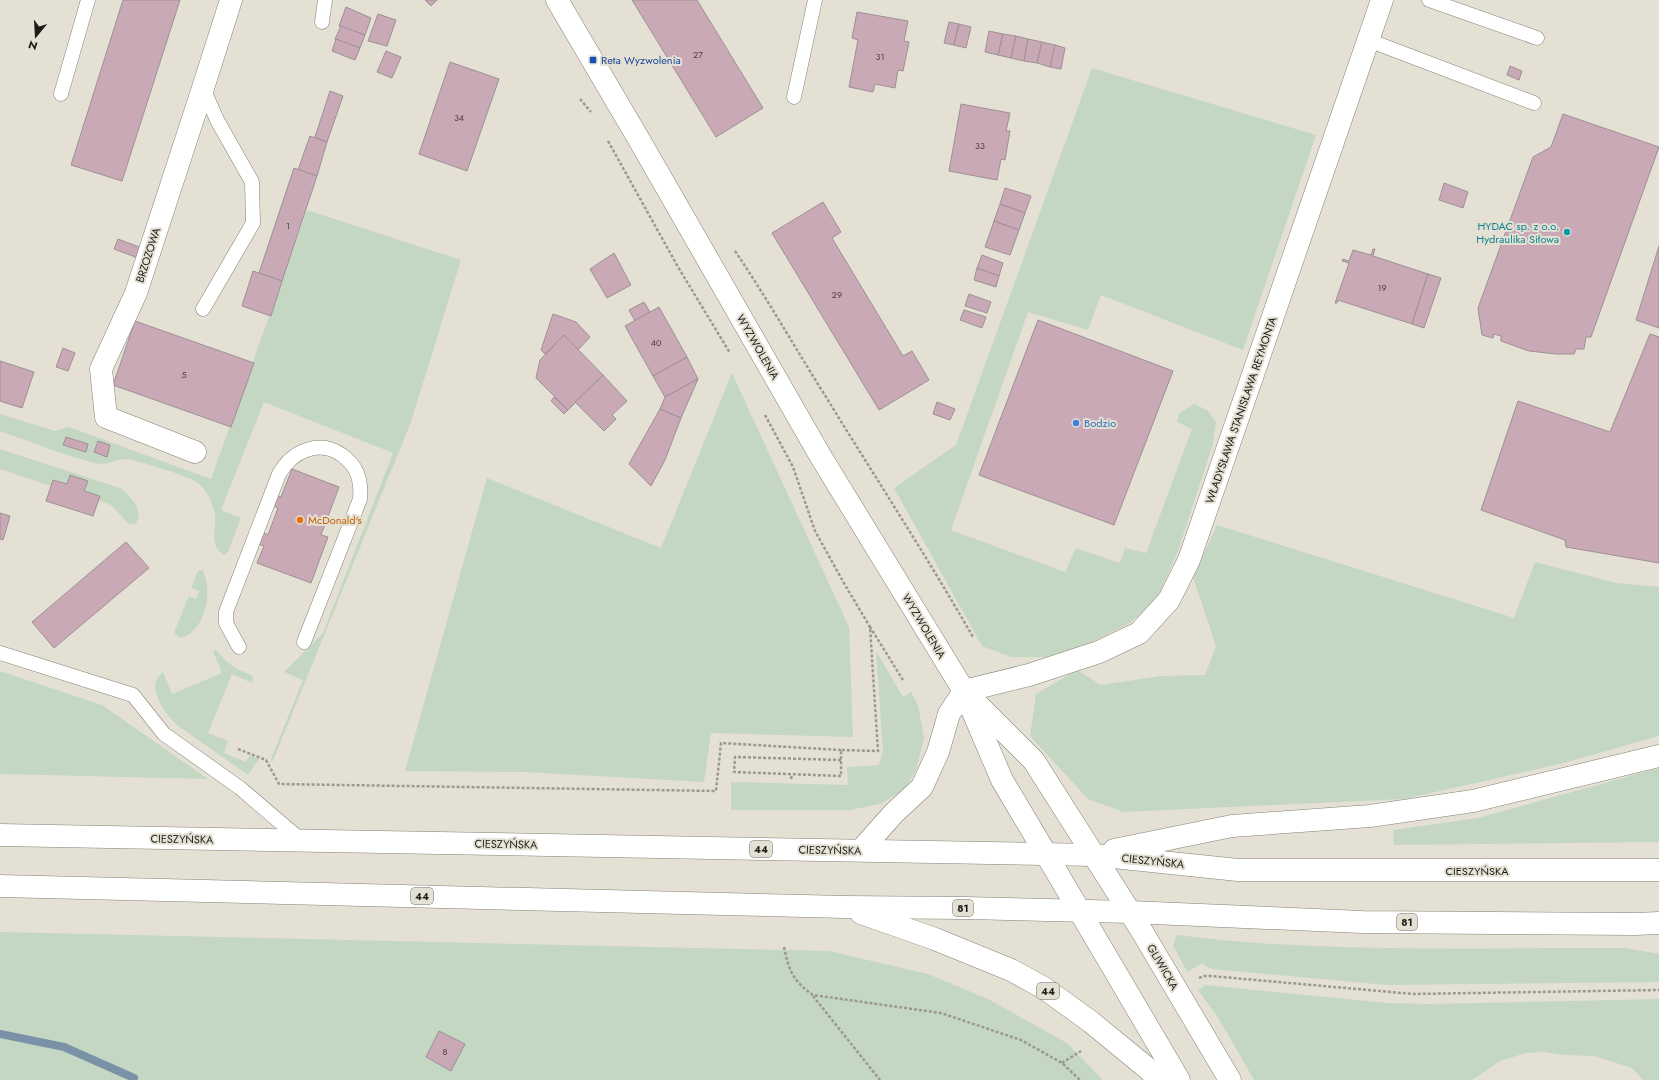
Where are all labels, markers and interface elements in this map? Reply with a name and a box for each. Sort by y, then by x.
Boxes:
north arrow [16,16,56,56]
text: N [26,37,40,54]
house number: 27 [693,48,703,61]
house number: 31 [876,50,884,63]
place label: Reta Wyzwolenia [601,52,681,68]
marker: Reta Wyzwolenia [588,55,598,65]
house number: 34 [454,111,464,124]
house number: 33 [975,139,985,152]
place label: HYDAC sp. z o.o. Hydraulika Siłowa [1476,218,1559,247]
house number: 1 [286,219,290,232]
street label: BRZOZOWA [132,225,165,285]
marker: HYDAC sp. z o.o. Hydraulika Siłowa [1562,227,1572,237]
house number: 19 [1377,281,1387,294]
house number: 29 [832,288,842,301]
street label: WYZWOLENIA [733,311,784,383]
street label: WŁADYSŁAWA STANISŁAWA REYMONTA [1201,314,1281,506]
house number: 40 [651,336,662,349]
house number: 5 [181,368,187,381]
place label: Bodzio [1084,415,1116,431]
marker: Bodzio [1071,418,1081,428]
place label: McDonald's [308,512,363,528]
marker: McDonald's [295,515,305,525]
street label: WYZWOLENIA [898,591,950,662]
street label: CIESZYŃSKA [150,830,214,848]
street label: CIESZYŃSKA [474,835,538,853]
road number: 44 [750,841,772,857]
street label: CIESZYŃSKA [798,841,862,859]
street label: CIESZYŃSKA [1121,850,1186,872]
street label: CIESZYŃSKA [1446,863,1509,879]
road number: 44 [411,888,433,904]
road number: 81 [953,900,973,916]
road number: 81 [1397,914,1417,930]
street label: GLIWICKA [1143,941,1183,994]
road number: 44 [1037,983,1059,999]
house number: 8 [443,1045,448,1058]

